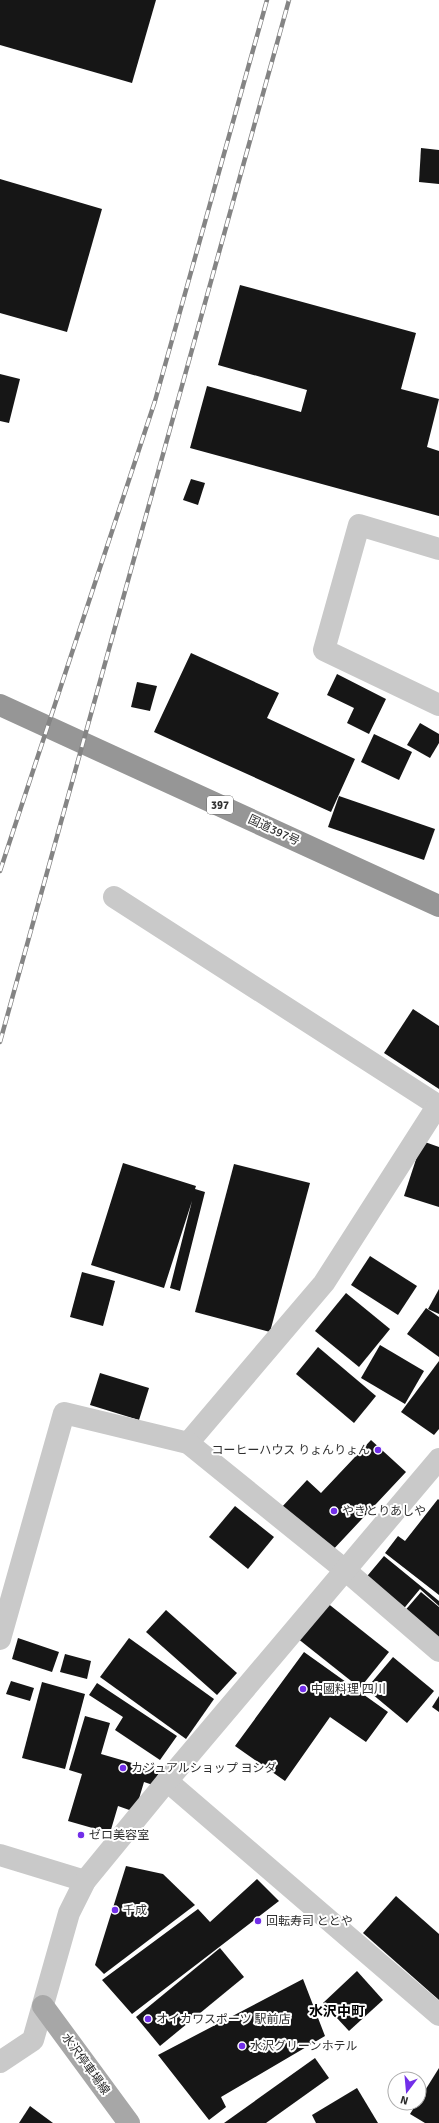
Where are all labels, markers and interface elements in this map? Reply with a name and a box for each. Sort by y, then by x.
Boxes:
road number: 397 [207,796,233,814]
street label: 国道397号 [245,812,302,849]
place label: コーヒーハウス りょんりょん [212,1443,370,1458]
marker: コーヒーハウス りょんりょん [373,1445,383,1455]
place label: やきとりあしや [342,1504,426,1519]
marker: やきとりあしや [329,1506,339,1516]
place label: 中國料理 四川 [311,1682,386,1697]
marker: 中國料理 四川 [298,1684,308,1694]
place label: カジュアルショップ ヨシダ [131,1761,276,1776]
marker: カジュアルショップ ヨシダ [118,1763,128,1773]
place label: ゼロ美容室 [89,1828,149,1843]
marker: ゼロ美容室 [76,1830,86,1840]
place label: 千成 [123,1903,147,1918]
marker: 千成 [110,1905,120,1915]
place label: 回転寿司 ととや [266,1914,353,1929]
marker: 回転寿司 ととや [253,1916,263,1926]
district label: 水沢中町 [309,2003,365,2020]
place label: オイカワスポーツ 駅前店 [156,2012,290,2027]
marker: オイカワスポーツ 駅前店 [143,2014,153,2024]
street label: 水沢停車場線 [58,2031,113,2098]
place label: 水沢グリーンホテル [250,2039,357,2054]
marker: 水沢グリーンホテル [237,2041,247,2051]
north arrow [387,2071,427,2111]
text: N [399,2093,410,2107]

